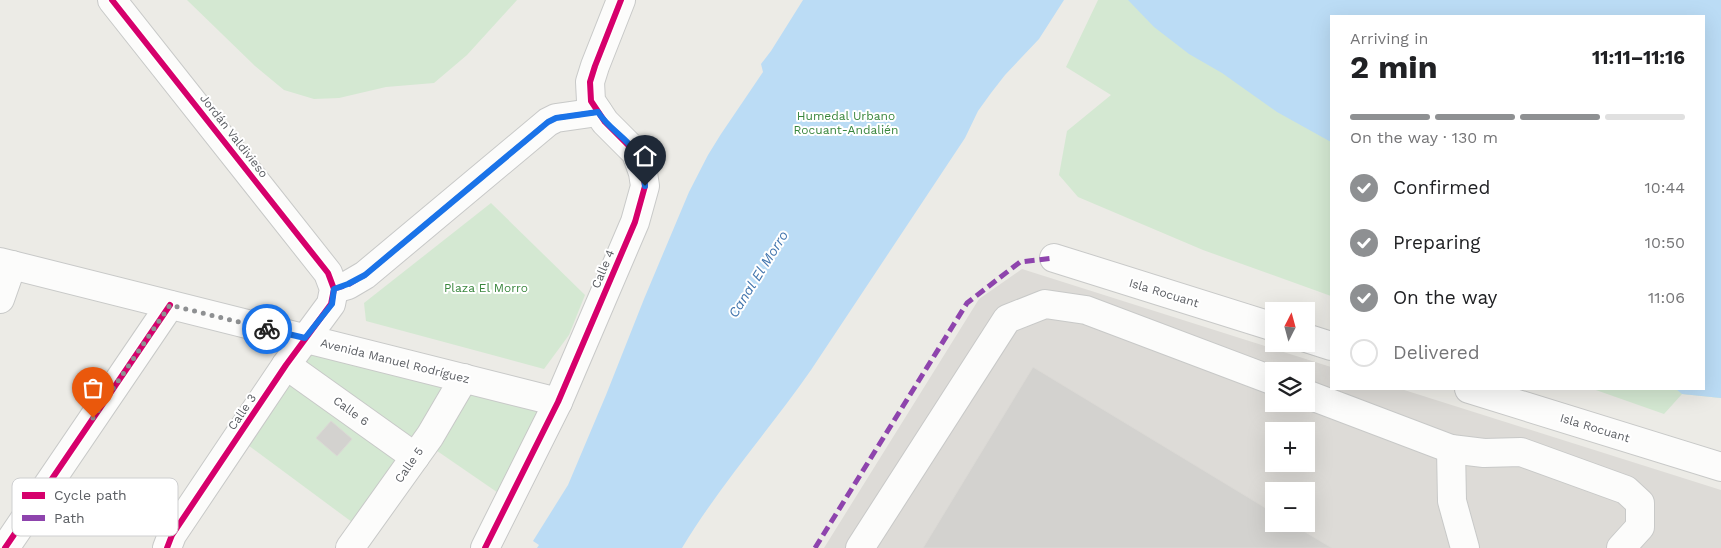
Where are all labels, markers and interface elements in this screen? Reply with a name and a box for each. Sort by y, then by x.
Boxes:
text: Arriving in [1350,29,1428,48]
text: 11:11–11:16 [1592,46,1685,69]
text: 2 min [1350,48,1438,86]
street label: Jordán Valdivieso [197,91,271,181]
park label: Humedal Urbano Rocuant-Andalién [794,109,898,137]
text: On the way · 130 m [1350,128,1498,147]
pin [624,135,666,186]
icon: home [631,142,659,170]
icon: check [1350,174,1378,202]
text: Confirmed [1393,176,1490,199]
text: 10:44 [1645,178,1685,197]
water label: Canal El Morro [725,228,791,320]
icon: check [1350,229,1378,257]
text: Preparing [1393,231,1480,254]
text: 10:50 [1645,233,1685,252]
street label: Calle 4 [589,248,617,290]
street label: Isla Rocuant [1127,276,1201,310]
park label: Plaza El Morro [444,281,528,295]
icon: check [1350,284,1378,312]
text: On the way [1393,286,1497,309]
text: 11:06 [1648,288,1685,307]
north arrow [1265,302,1315,352]
map controls [1265,302,1315,532]
courier [242,304,292,354]
icon: bike [253,315,281,343]
street label: Avenida Manuel Rodríguez [319,336,471,386]
text: Delivered [1393,341,1480,364]
button: layers [1265,362,1315,412]
pin [72,367,114,418]
icon: bag [79,374,107,402]
street label: Calle 3 [225,391,259,433]
street label: Calle 6 [330,393,372,429]
street label: Isla Rocuant [1558,411,1632,445]
button: + [1265,422,1315,472]
street label: Calle 5 [392,444,426,486]
legend [12,478,178,536]
button: − [1265,482,1315,532]
text: Cycle path [54,487,127,503]
text: Path [54,510,85,526]

